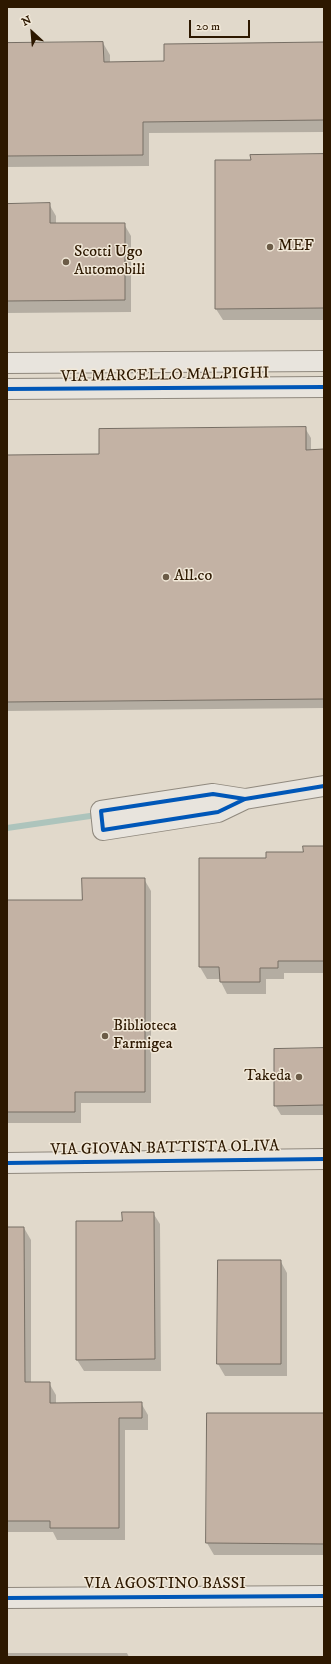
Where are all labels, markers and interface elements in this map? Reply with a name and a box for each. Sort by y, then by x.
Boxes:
north arrow [12,12,52,52]
scale bar [191,12,252,38]
text: N [20,13,34,29]
text: 20 m [196,19,220,34]
place label: MEF [278,237,314,257]
marker: MEF [265,242,275,252]
place label: Scotti Ugo Automobili [74,243,145,281]
marker: Scotti Ugo Automobili [61,257,71,267]
street label: VIA MARCELLO MALPIGHI [60,365,270,387]
place label: All.co [174,567,212,587]
marker: All.co [161,572,171,582]
place label: Biblioteca Farmigea [113,1017,177,1055]
marker: Biblioteca Farmigea [100,1031,110,1041]
place label: Takeda [244,1067,291,1087]
marker: Takeda [294,1072,304,1082]
street label: VIA GIOVAN BATTISTA OLIVA [50,1137,280,1161]
street label: VIA AGOSTINO BASSI [84,1575,246,1595]

